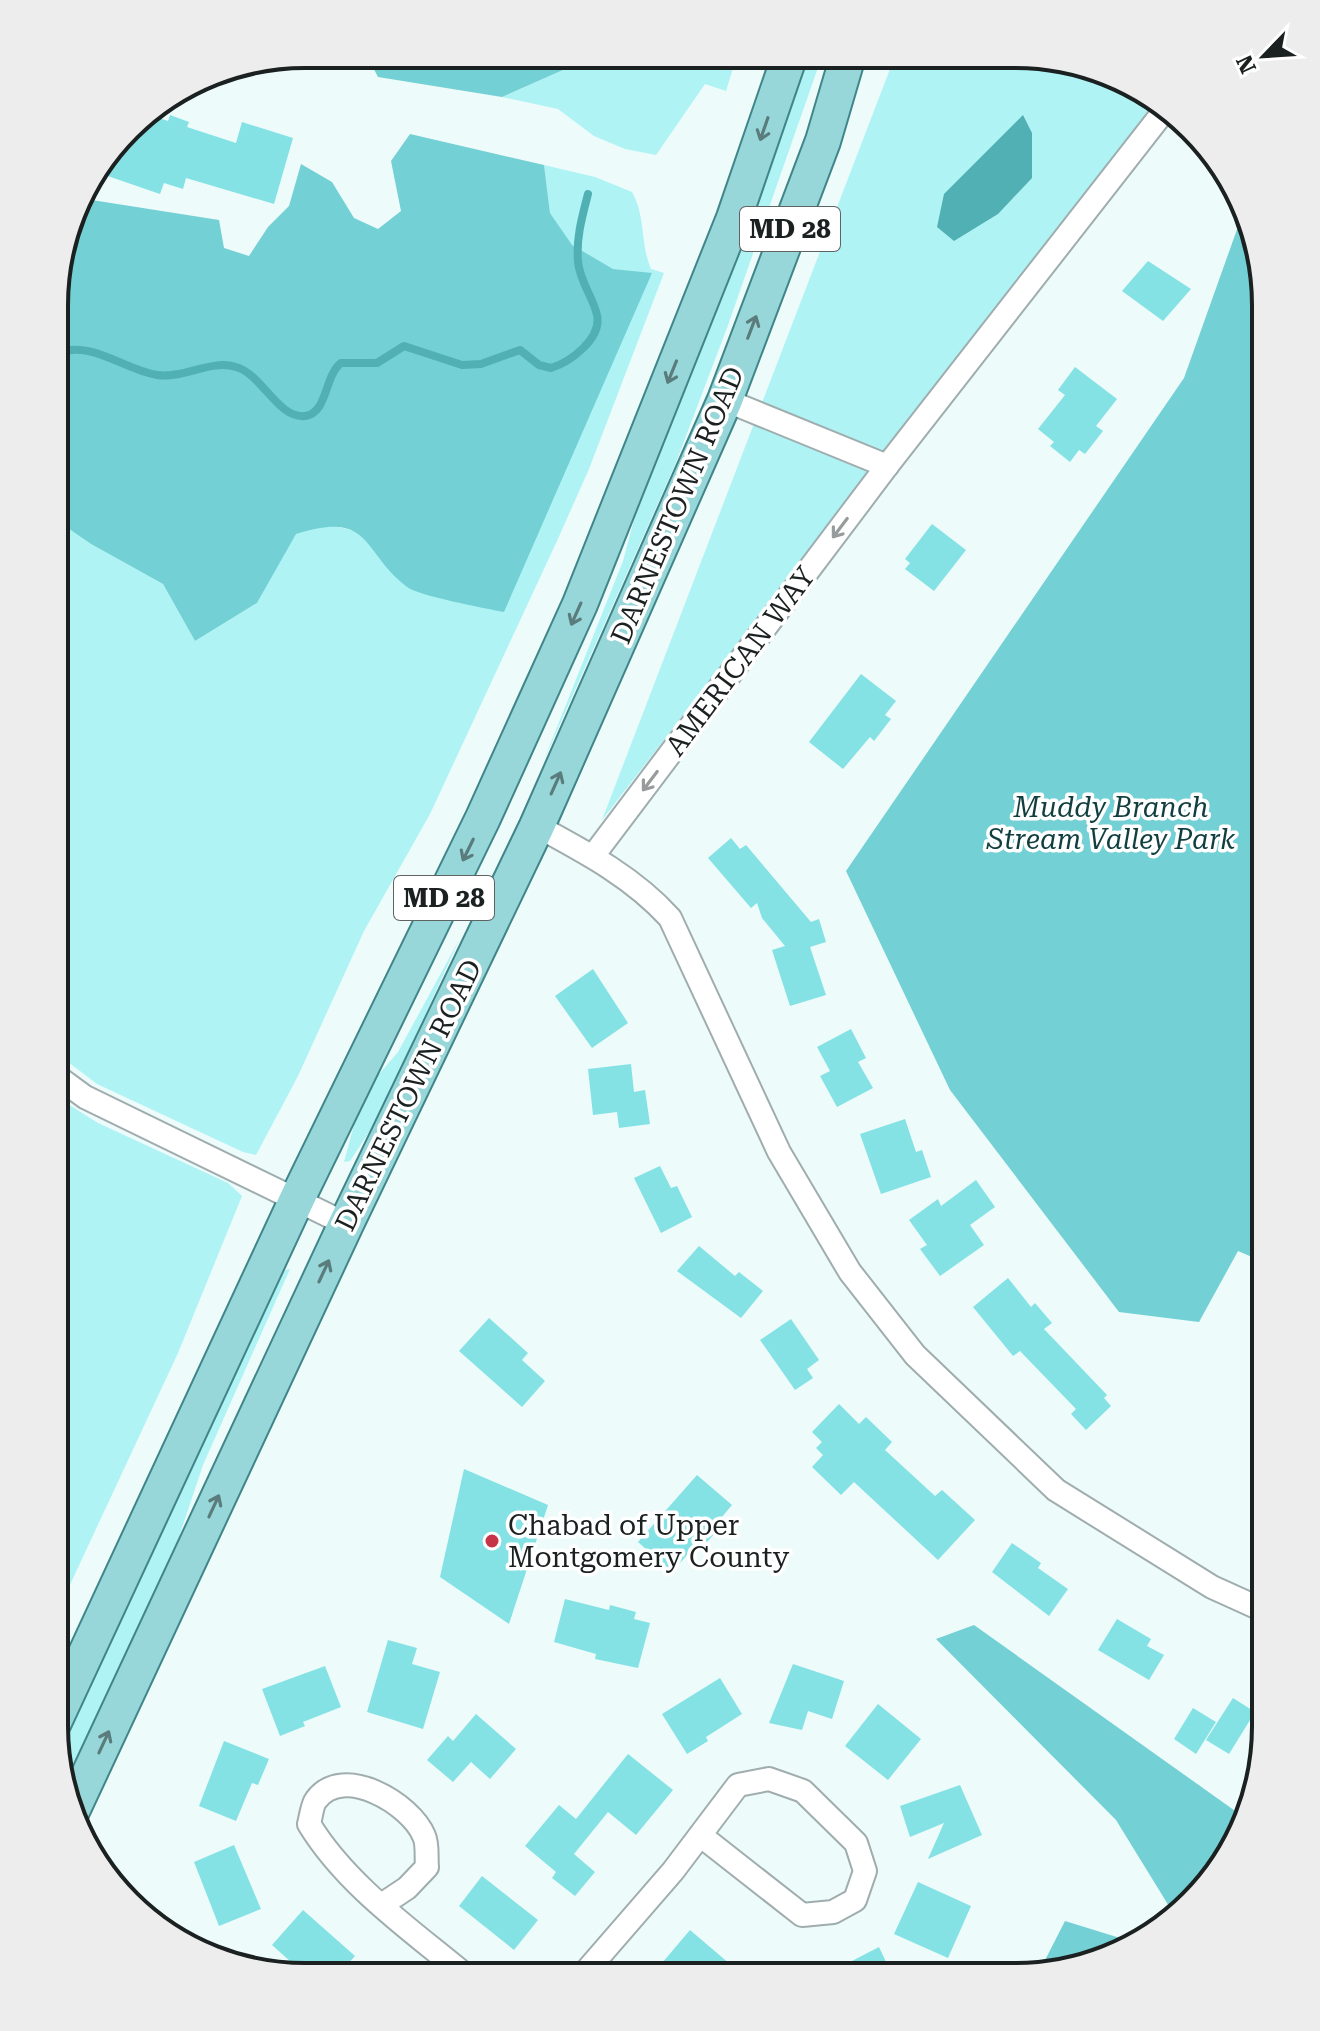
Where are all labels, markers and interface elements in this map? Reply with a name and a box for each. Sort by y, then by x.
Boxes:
north arrow [1224,16,1304,96]
text: N [1231,51,1261,77]
one-way arrow [756,116,771,141]
road number: MD 28 [740,207,840,251]
one-way arrow [746,315,761,340]
one-way arrow [664,359,678,384]
street label: DARNESTOWN ROAD [604,362,751,649]
one-way arrow [831,517,848,538]
street label: AMERICAN WAY [659,560,822,762]
one-way arrow [567,601,582,625]
one-way arrow [641,769,658,791]
one-way arrow [549,771,564,795]
park label: Muddy Branch Stream Valley Park [986,791,1236,856]
one-way arrow [459,838,474,861]
road number: MD 28 [394,876,494,920]
street label: DARNESTOWN ROAD [328,954,489,1236]
one-way arrow [317,1259,332,1283]
one-way arrow [207,1495,222,1519]
place label: Chabad of Upper Montgomery County [508,1509,790,1574]
marker: Chabad of Upper Montgomery County [483,1532,501,1550]
one-way arrow [97,1730,112,1754]

